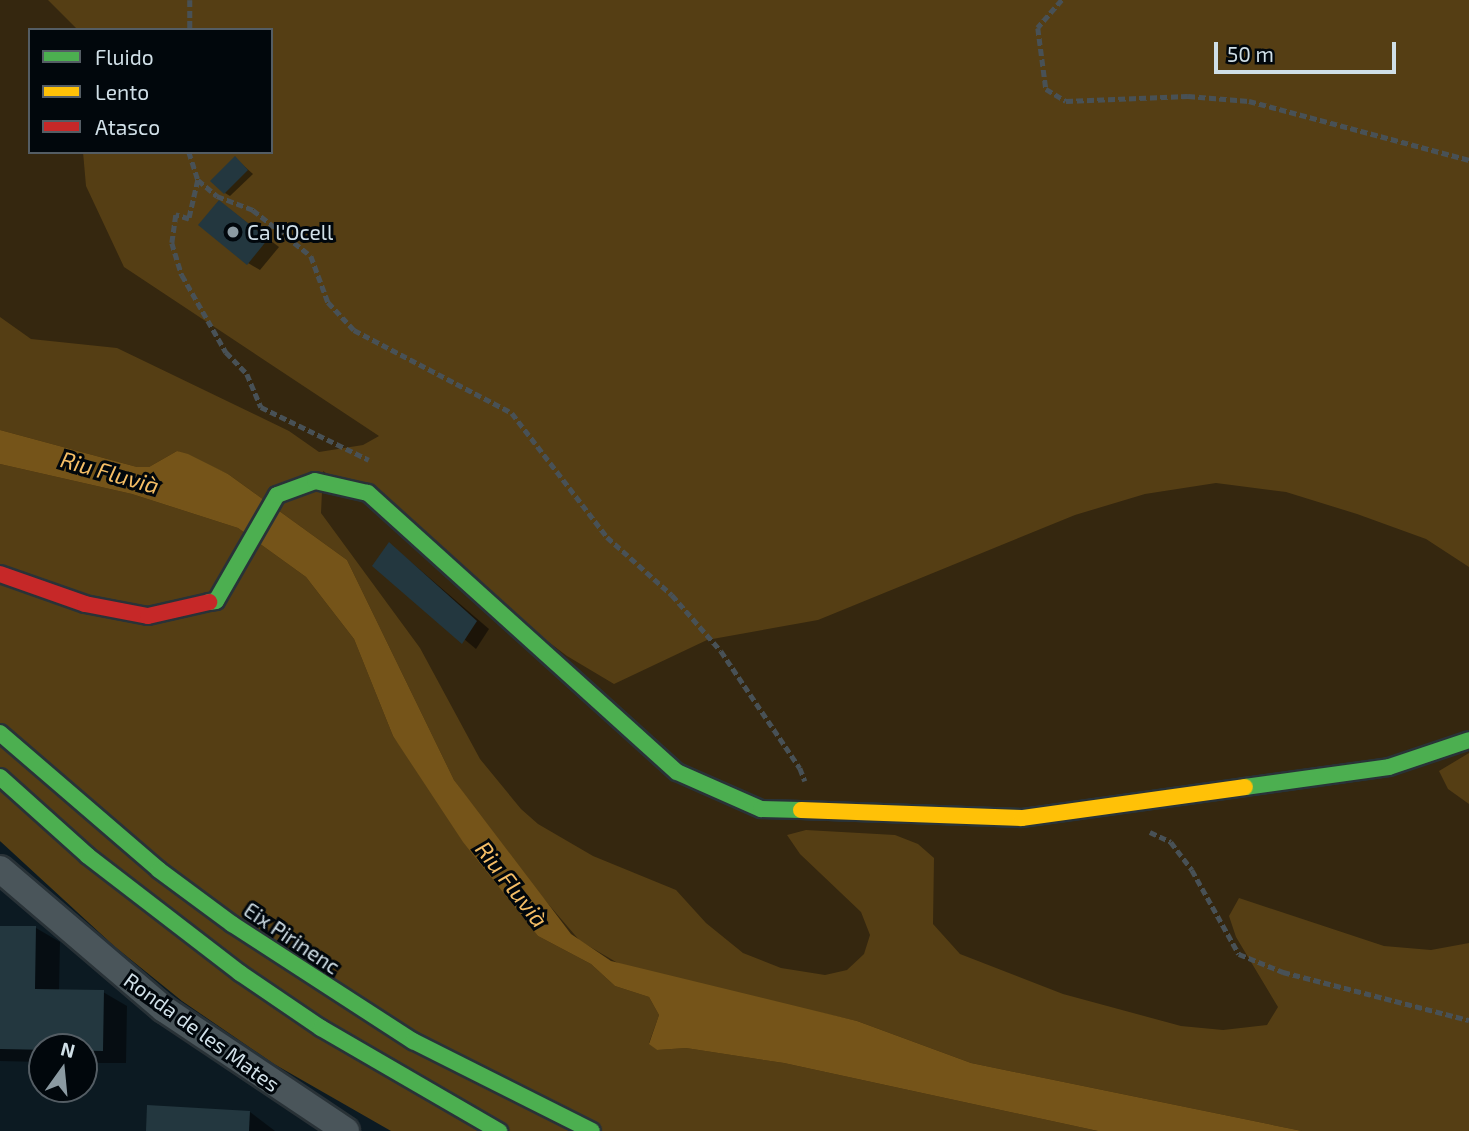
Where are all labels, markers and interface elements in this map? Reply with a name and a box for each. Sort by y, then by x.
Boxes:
legend [28,28,273,154]
scale bar [1217,28,1399,72]
text: 50 m [1227,41,1274,66]
text: Fluido [95,44,154,69]
text: Lento [95,79,149,104]
text: Atasco [95,114,160,139]
place label: Ca l'Ocell [247,219,333,245]
marker: Ca l'Ocell [225,224,241,240]
water label: Riu Fluvià [58,445,162,499]
water label: Riu Fluvià [470,836,554,932]
street label: Eix Pirinenc [239,897,345,979]
street label: Ronda de les Mates [119,967,285,1097]
north arrow [28,1033,98,1103]
text: N [58,1036,78,1062]

